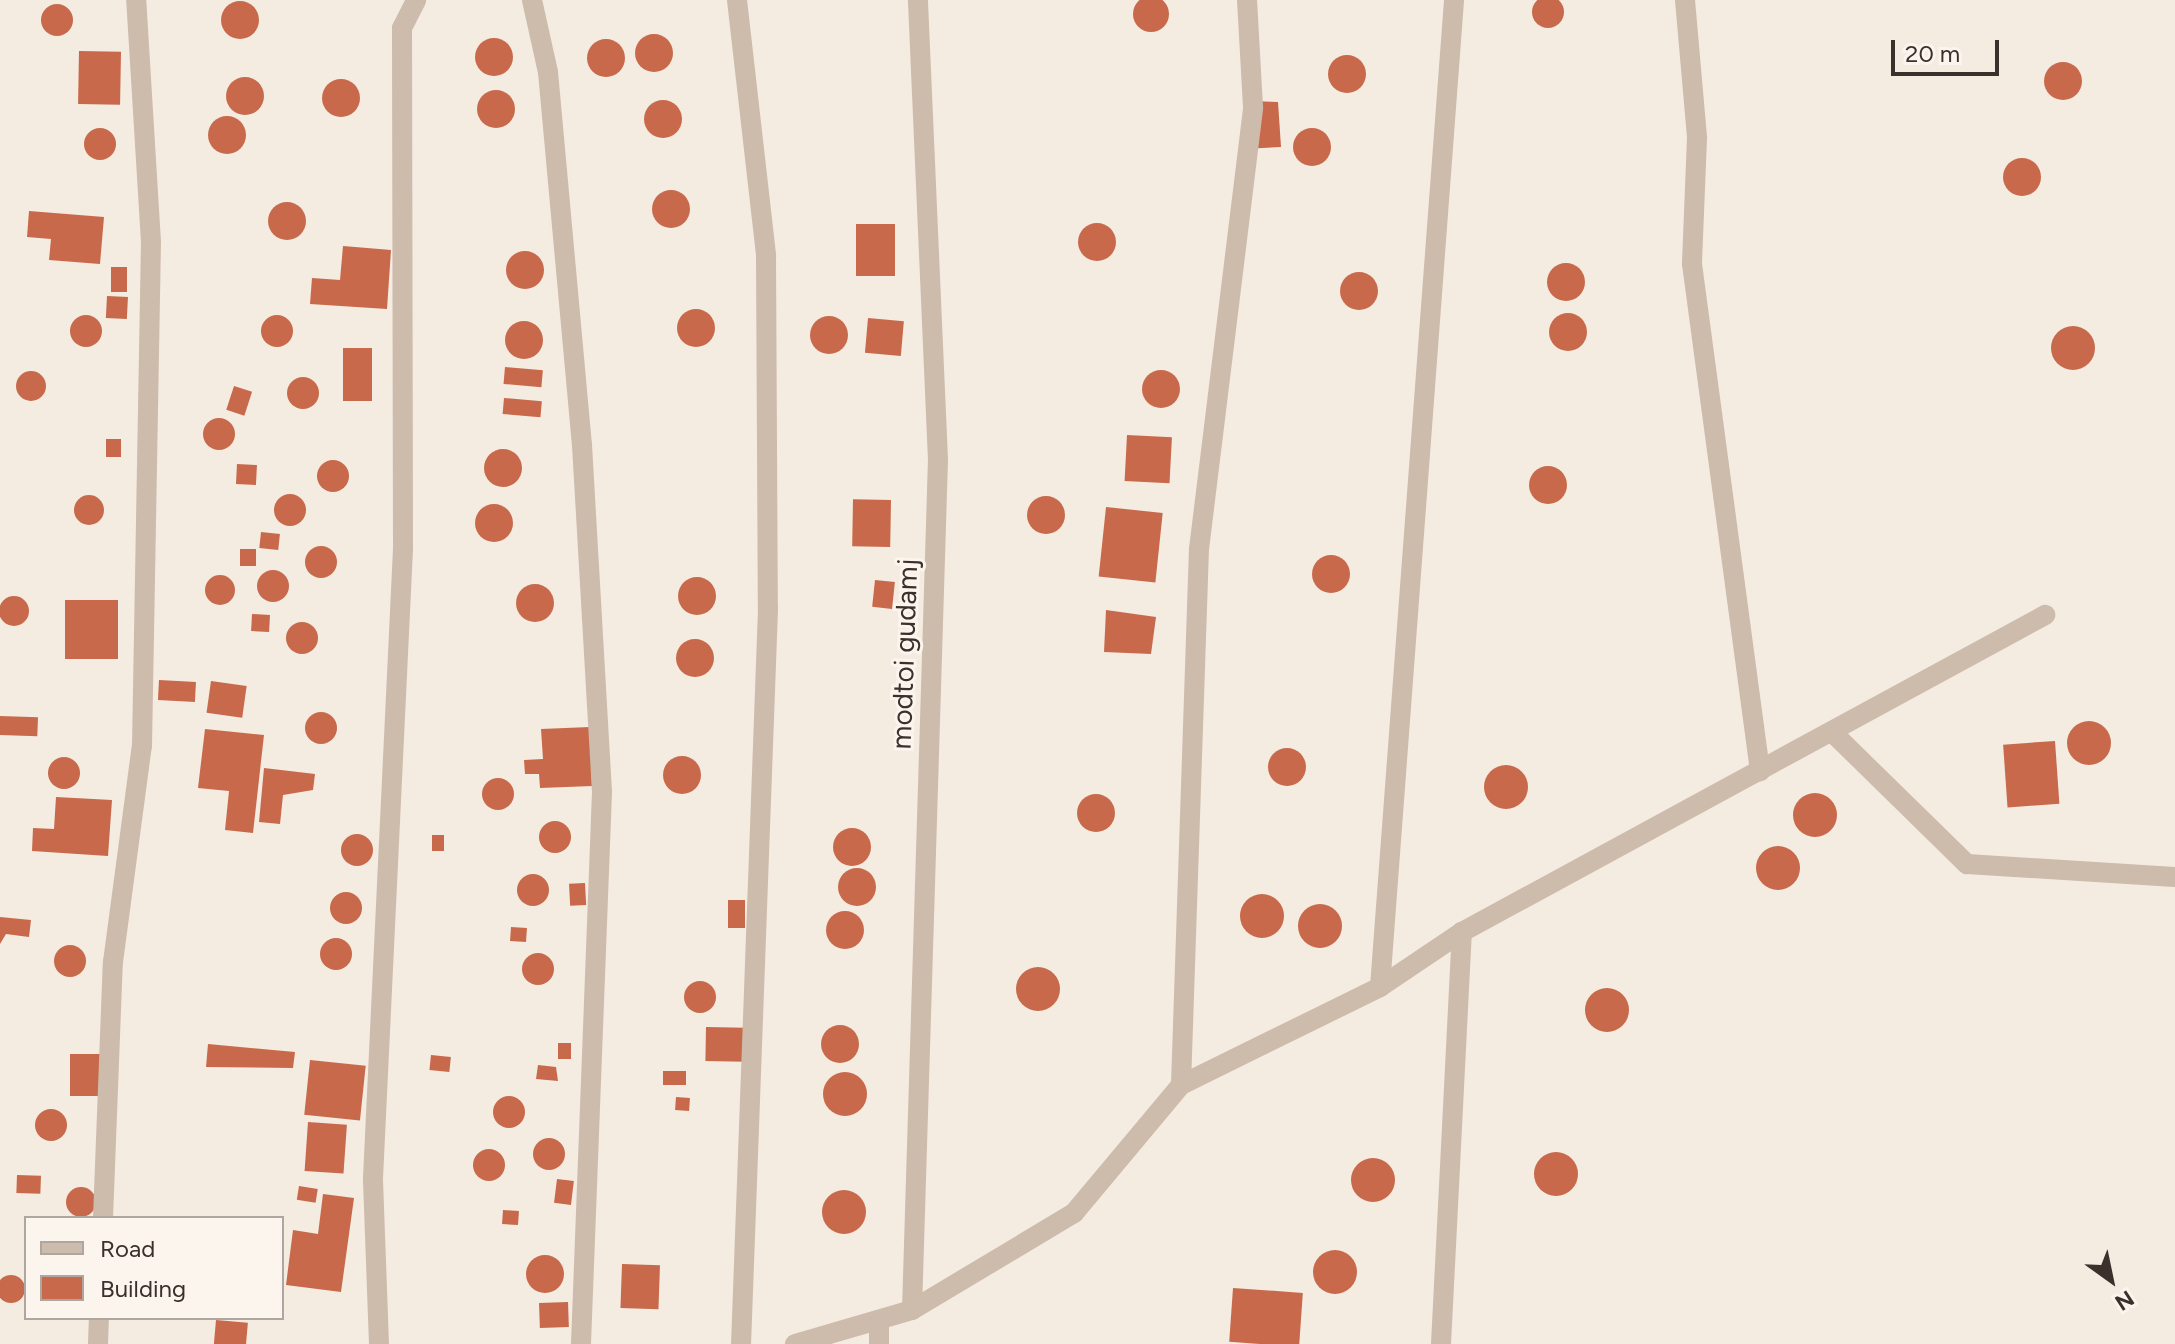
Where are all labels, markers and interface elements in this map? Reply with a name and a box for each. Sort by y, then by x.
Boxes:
scale bar [1895,24,2003,74]
text: 20 m [1905,39,1960,68]
street label: modtoi gudamj [884,558,924,750]
legend [24,1216,284,1320]
text: Road [100,1234,155,1263]
north arrow [2071,1240,2151,1320]
text: Building [100,1274,186,1303]
text: N [2110,1285,2139,1316]

